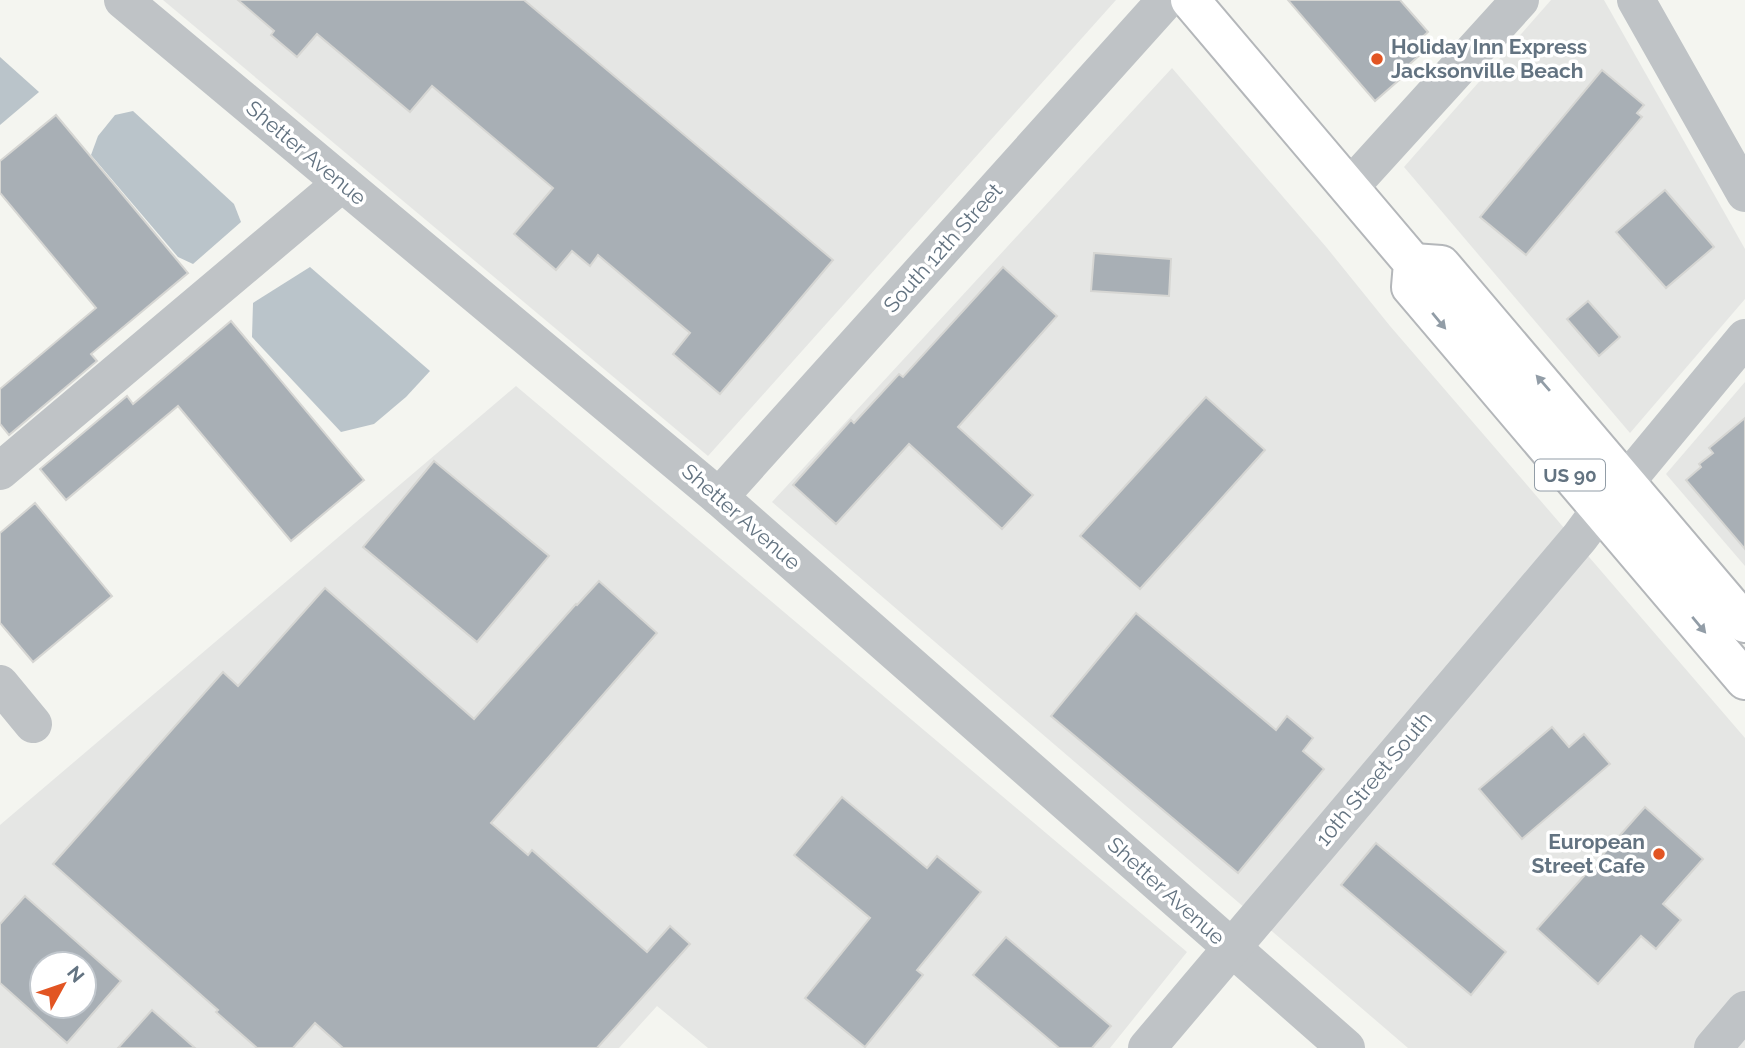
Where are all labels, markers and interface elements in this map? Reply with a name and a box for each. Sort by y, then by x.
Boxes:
place label: Holiday Inn Express Jacksonville Beach [1391,34,1587,83]
marker: Holiday Inn Express Jacksonville Beach [1369,51,1385,67]
street label: Shetter Avenue [241,95,371,210]
street label: South 12th Street [878,178,1007,317]
one-way arrow [1432,312,1447,330]
one-way arrow [1536,375,1551,392]
street label: Shetter Avenue [677,458,806,575]
road number: US 90 [1535,460,1605,490]
one-way arrow [1691,615,1706,633]
street label: 10th Street South [1310,707,1437,851]
place label: European Street Cafe [1532,829,1645,878]
street label: Shetter Avenue [1103,832,1230,950]
marker: European Street Cafe [1651,846,1667,862]
north arrow [28,950,98,1020]
text: N [63,961,89,987]

